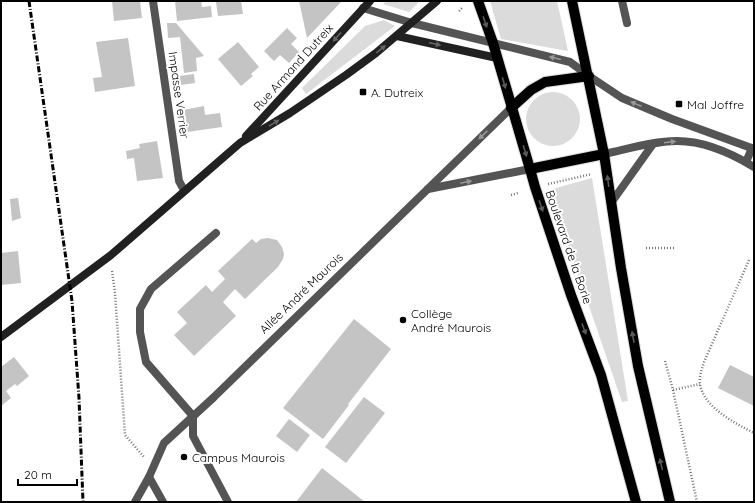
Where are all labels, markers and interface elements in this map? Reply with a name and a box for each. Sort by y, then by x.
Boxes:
one-way arrow [483,16,489,28]
street label: Rue Armand Dutreix [250,20,336,114]
one-way arrow [332,32,342,42]
one-way arrow [429,42,441,48]
one-way arrow [375,45,386,54]
street label: Impasse Verrier [165,51,193,140]
one-way arrow [548,55,560,61]
one-way arrow [501,77,507,89]
place label: A. Dutreix [371,85,423,100]
marker: A. Dutreix [358,87,368,97]
place label: Mal Joffre [687,97,744,112]
marker: Mal Joffre [674,99,684,109]
one-way arrow [630,101,641,107]
one-way arrow [268,119,279,126]
one-way arrow [478,130,488,140]
one-way arrow [664,139,676,145]
one-way arrow [522,146,528,158]
one-way arrow [605,175,612,187]
one-way arrow [460,178,472,184]
street label: Boulevard de la Borie [542,188,596,306]
one-way arrow [538,201,544,213]
street label: Allée André Maurois [256,249,346,337]
place label: Collège André Maurois [411,306,491,335]
marker: Collège André Maurois [398,315,408,325]
one-way arrow [581,323,587,335]
one-way arrow [630,331,636,343]
place label: Campus Maurois [192,450,285,465]
marker: Campus Maurois [179,452,189,462]
one-way arrow [658,458,664,470]
scale bar [18,461,77,487]
text: 20 m [24,467,52,482]

